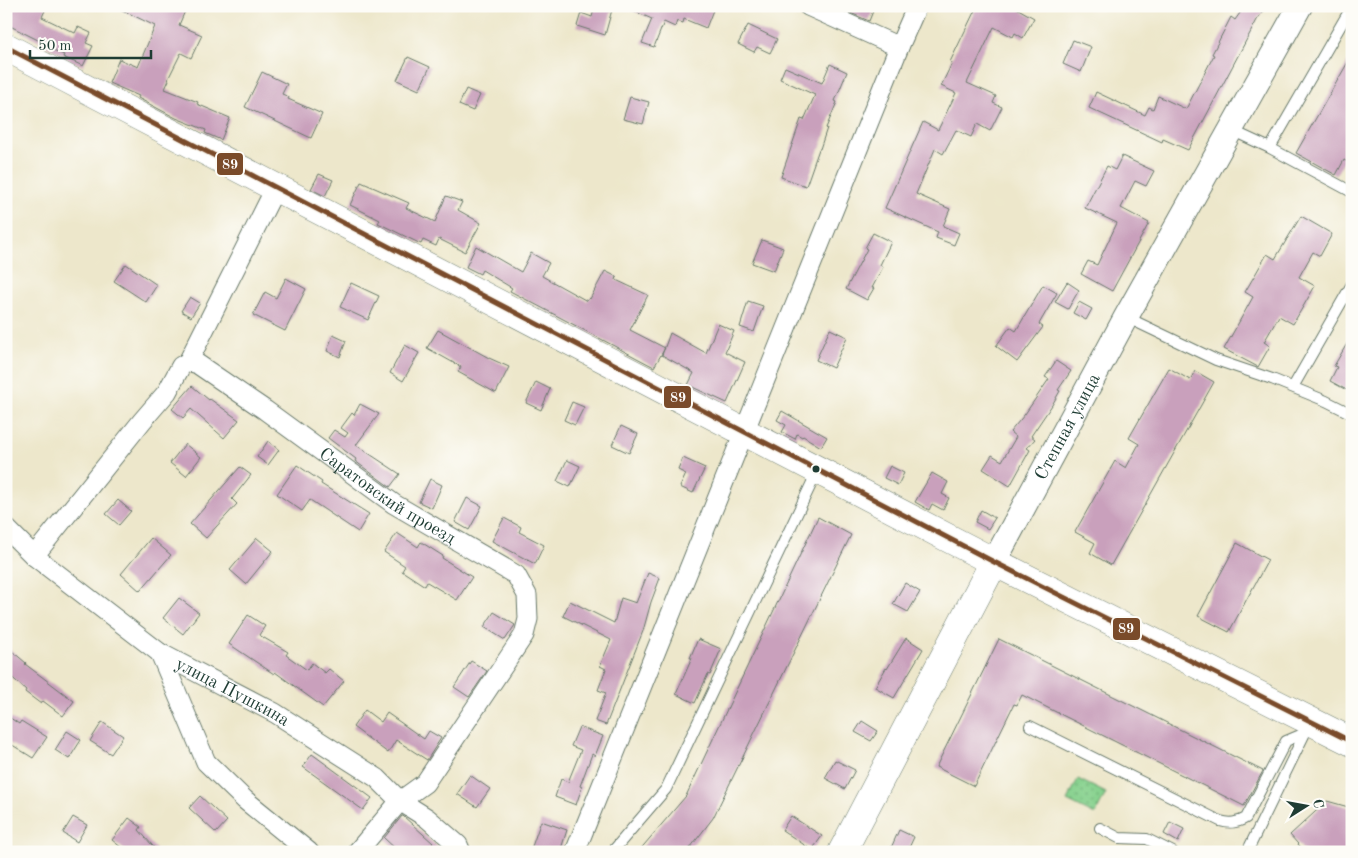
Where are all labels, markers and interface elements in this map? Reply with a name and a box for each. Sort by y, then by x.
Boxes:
scale bar [30,28,151,60]
text: 50 m [38,39,72,54]
line badge: 89 [216,152,244,176]
text: 89 [222,158,238,172]
street label: Степная улица [1032,371,1104,483]
line badge: 89 [663,385,692,409]
text: 89 [670,391,686,405]
street label: Саратовский проезд [316,445,459,548]
unlabelled marker [811,464,821,474]
line badge: 89 [1112,617,1141,641]
text: 89 [1118,622,1134,636]
street label: улица Пушкина [173,655,293,730]
north arrow [1280,780,1330,830]
text: С [1310,798,1326,810]

